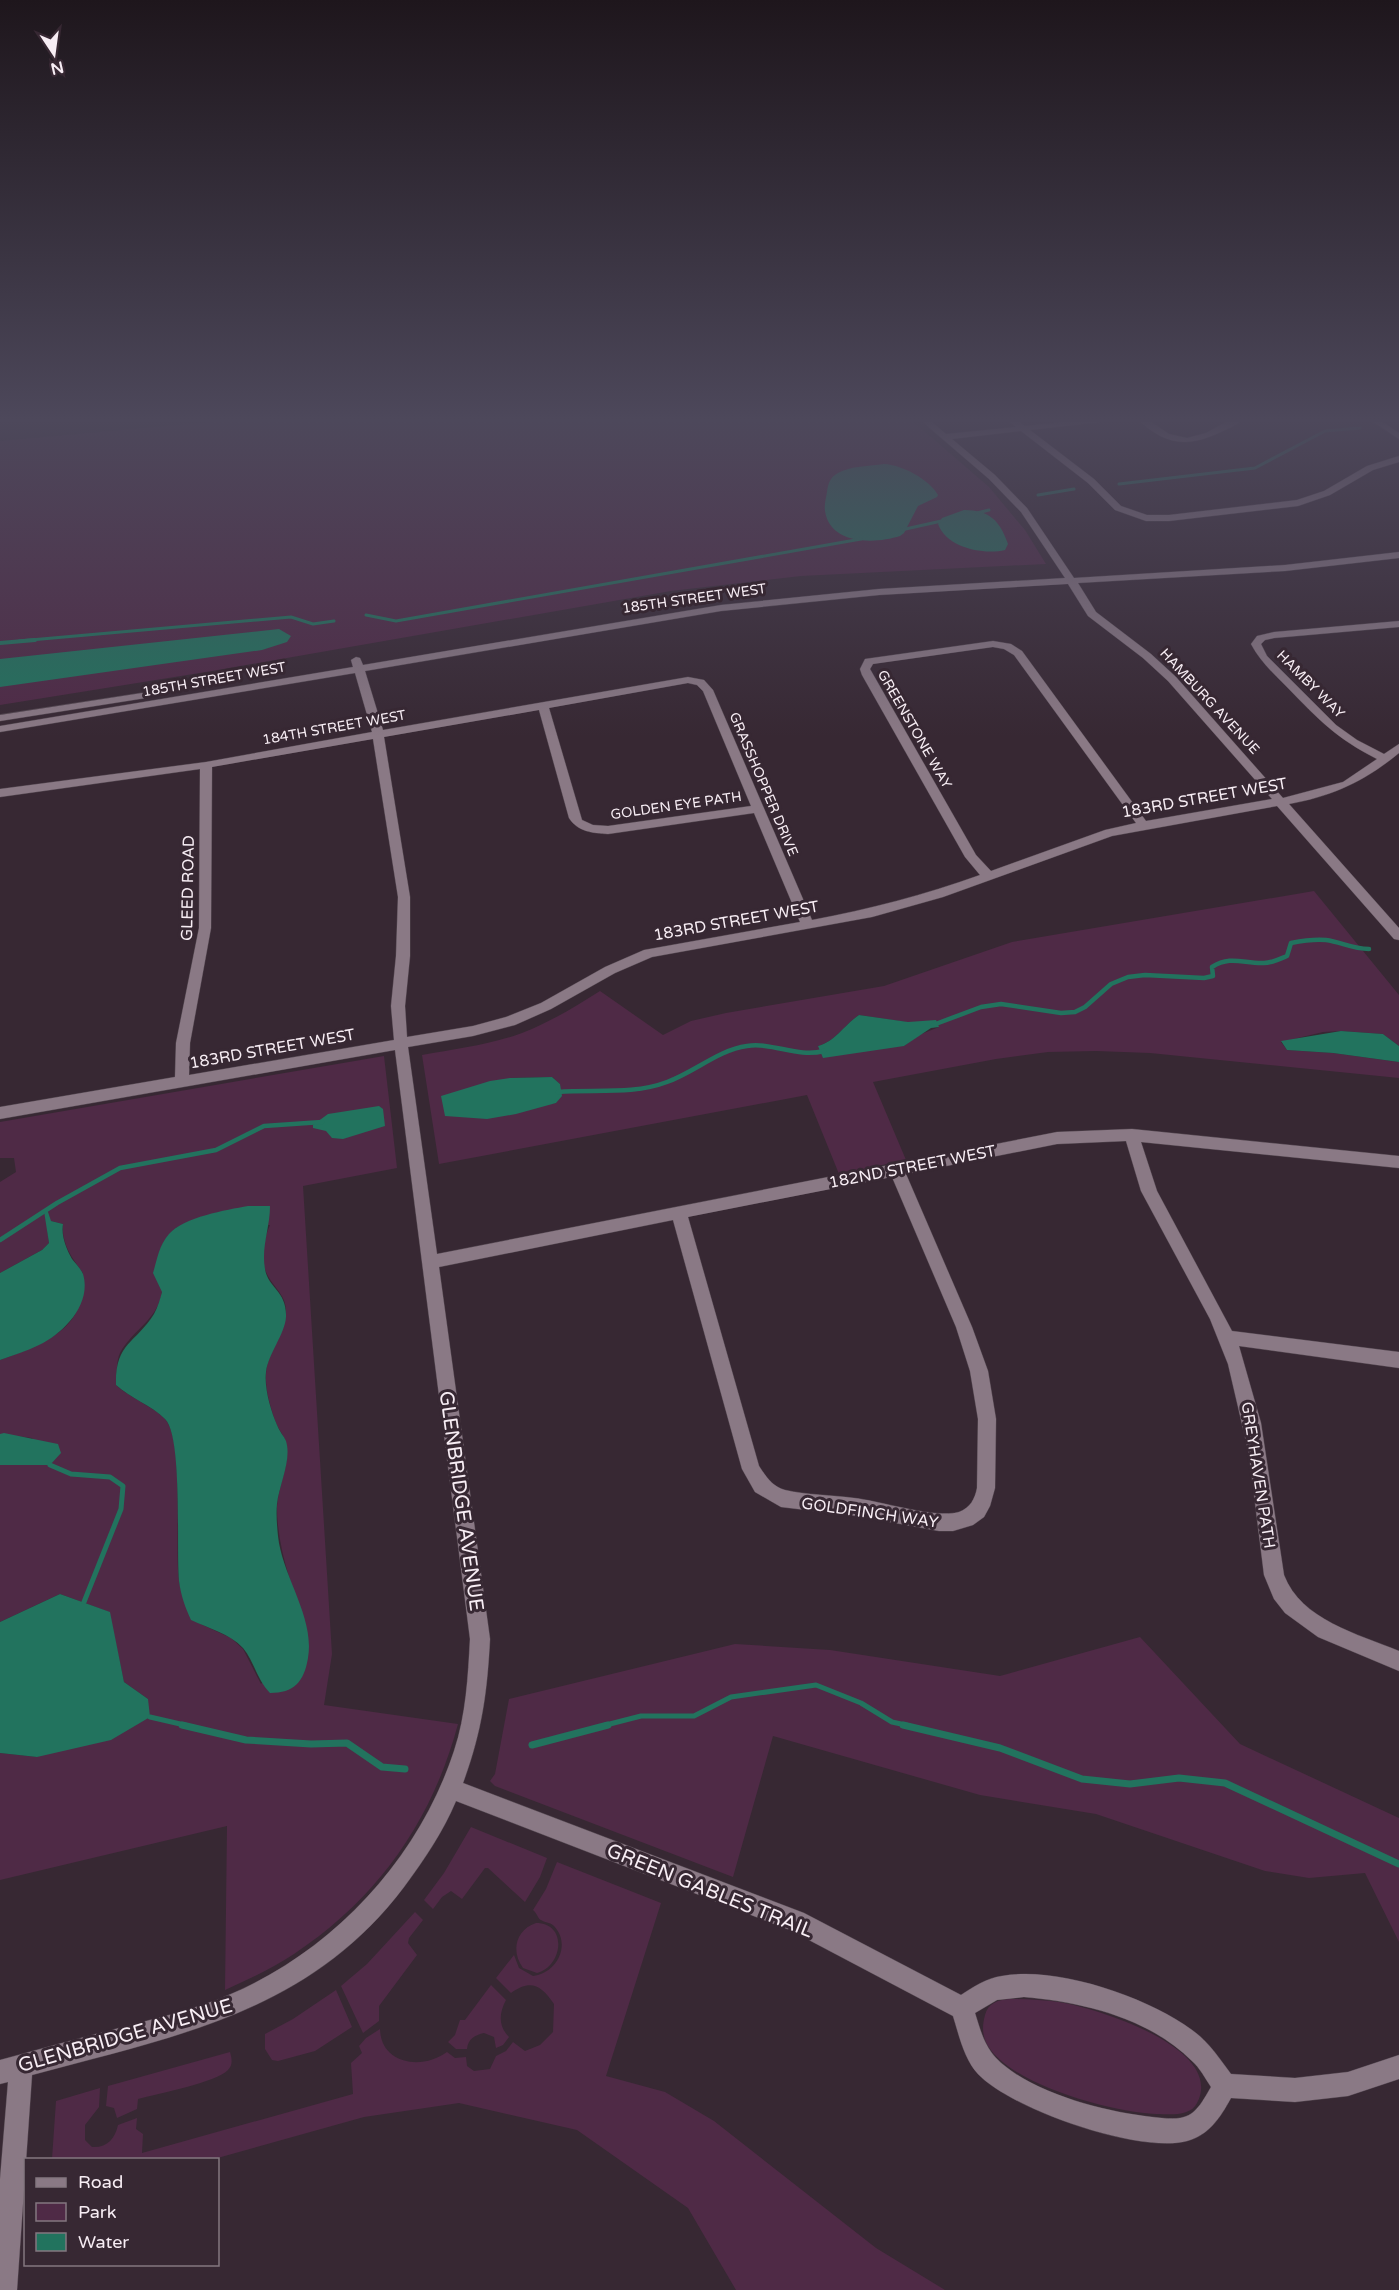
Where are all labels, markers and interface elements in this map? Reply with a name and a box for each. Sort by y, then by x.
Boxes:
north arrow [24,24,84,84]
text: N [49,56,66,79]
street label: 185TH STREET WEST [621,580,768,617]
street label: HAMBURG AVENUE [1156,645,1263,758]
street label: HAMBY WAY [1273,647,1348,722]
street label: 185TH STREET WEST [141,658,288,700]
street label: GREENSTONE WAY [874,667,955,792]
street label: 184TH STREET WEST [261,706,408,748]
street label: GRASSHOPPER DRIVE [725,710,802,859]
street label: 183RD STREET WEST [1120,774,1289,822]
street label: GOLDEN EYE PATH [609,788,743,823]
street label: GLEED ROAD [177,835,199,941]
street label: 183RD STREET WEST [652,897,821,945]
street label: 183RD STREET WEST [188,1025,357,1073]
street label: 182ND STREET WEST [827,1141,997,1193]
street label: GLENBRIDGE AVENUE [434,1390,488,1613]
street label: GREYHAVEN PATH [1237,1400,1279,1550]
street label: GOLDFINCH WAY [800,1493,940,1533]
street label: GREEN GABLES TRAIL [603,1839,817,1944]
street label: GLENBRIDGE AVENUE [15,1994,235,2078]
legend [24,2158,219,2266]
text: Road [78,2171,123,2193]
text: Park [78,2201,117,2223]
text: Water [78,2231,129,2253]

